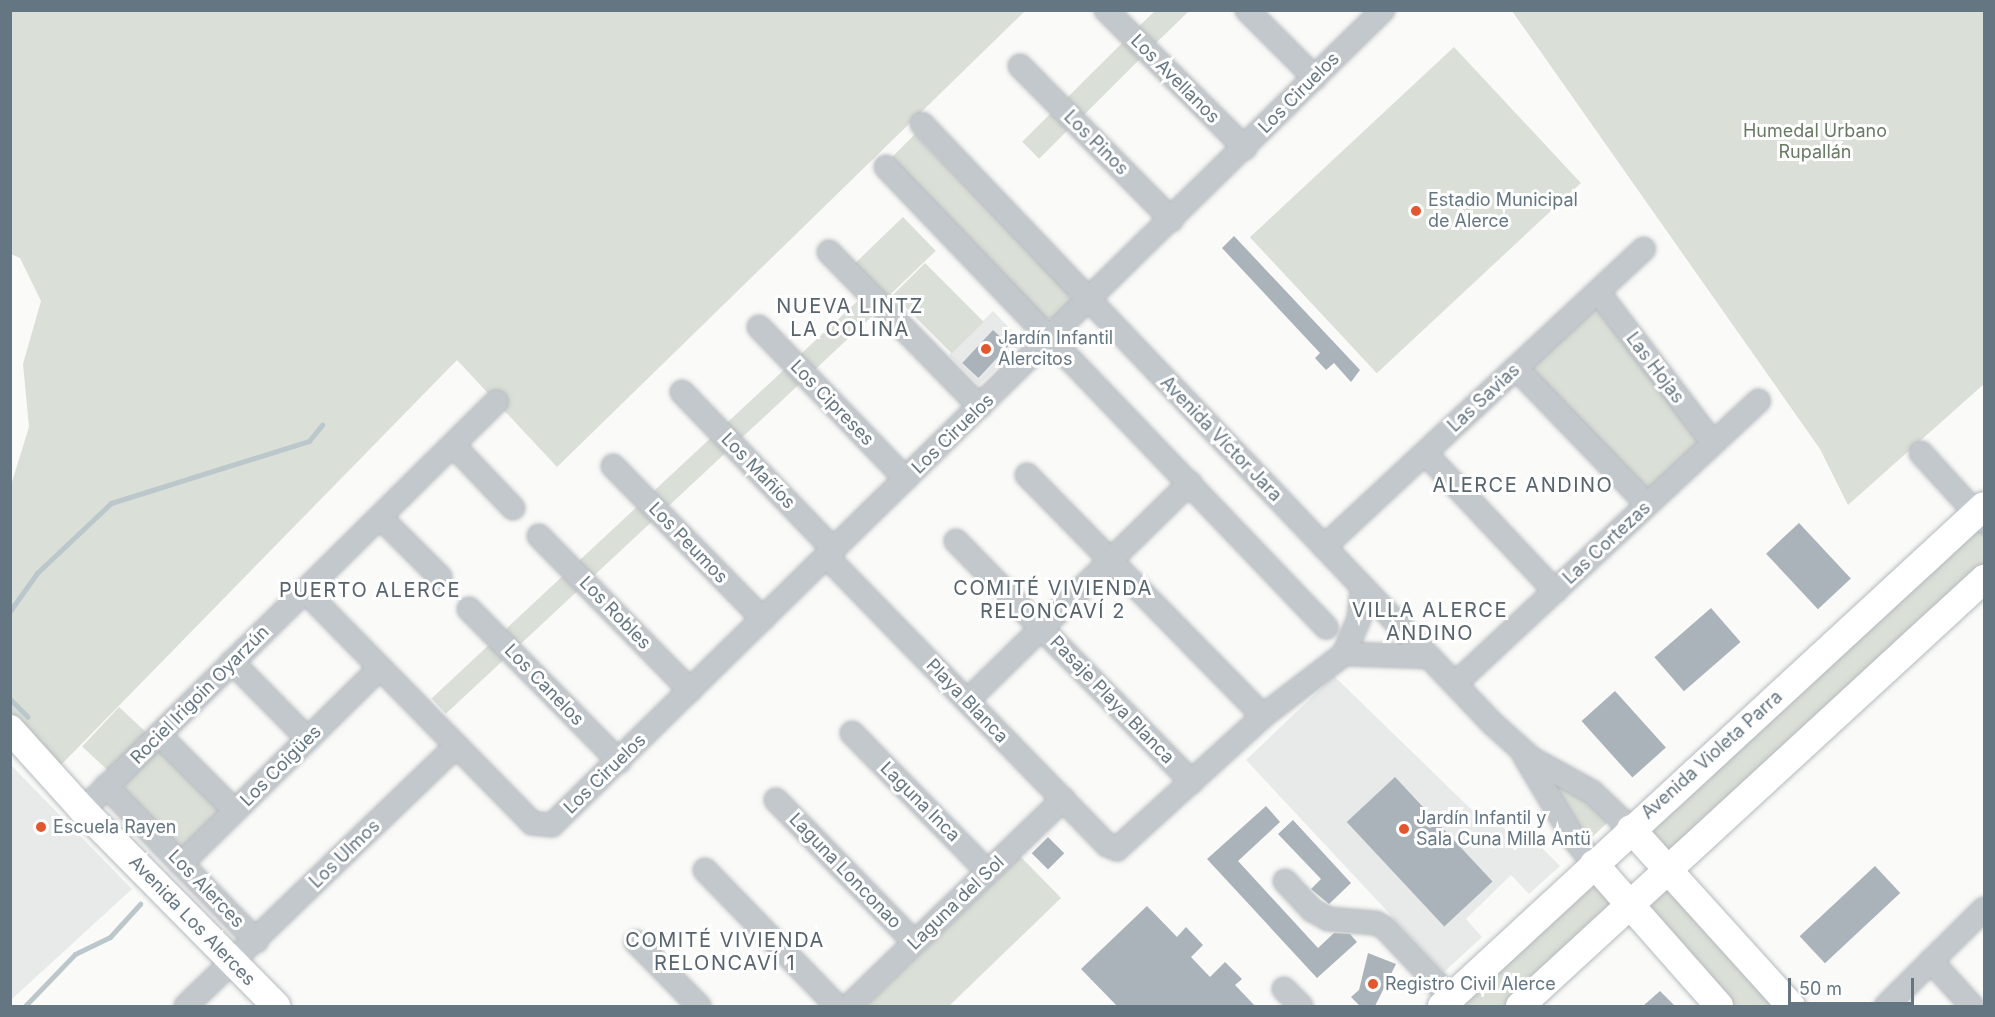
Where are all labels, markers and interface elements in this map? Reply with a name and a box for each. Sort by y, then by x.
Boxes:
street label: Los Avellanos [1126,30,1224,128]
street label: Los Ciruelos [1254,48,1344,138]
street label: Los Pinos [1059,106,1133,180]
park label: Humedal Urbano Rupallán [1743,121,1887,164]
place label: Estadio Municipal de Alerce [1428,190,1578,232]
marker: Estadio Municipal de Alerce [1409,204,1423,218]
district label: NUEVA LINTZ LA COLINA [776,294,924,341]
place label: Jardín Infantil Alercitos [998,328,1113,370]
street label: Las Hojas [1621,328,1689,408]
marker: Jardín Infantil Alercitos [979,342,993,356]
street label: Los Cipreses [786,356,878,450]
street label: Las Savias [1444,359,1524,437]
street label: Avenida Víctor Jara [1156,372,1286,506]
street label: Los Ciruelos [908,390,998,478]
street label: Los Mañíos [716,429,800,513]
district label: ALERCE ANDINO [1433,473,1613,497]
street label: Las Cortezas [1559,497,1655,589]
street label: Los Peumos [644,498,732,588]
street label: Los Robles [575,572,655,654]
district label: COMITÉ VIVIENDA RELONCAVÍ 2 [953,576,1153,623]
district label: PUERTO ALERCE [279,578,461,602]
district label: VILLA ALERCE ANDINO [1352,599,1508,646]
street label: Rociel Irigoin Oyarzún [126,621,274,769]
street label: Pasaje Playa Blanca [1045,632,1179,768]
street label: Los Canelos [500,640,588,730]
street label: Playa Blanca [922,655,1012,747]
street label: Avenida Violeta Parra [1637,686,1787,824]
street label: Los Coigües [236,721,326,811]
street label: Los Ciruelos [560,730,650,818]
street label: Laguna Inca [876,758,964,846]
place label: Jardín Infantil y Sala Cuna Milla Antü [1416,808,1591,850]
street label: Laguna Lonconao [784,809,906,933]
street label: Los Ulmos [305,815,385,893]
place label: Escuela Rayen [53,816,177,838]
marker: Escuela Rayen [34,820,48,834]
marker: Jardín Infantil y Sala Cuna Milla Antü [1397,822,1411,836]
street label: Los Alerces [164,846,248,932]
street label: Avenida Los Alerces [124,852,260,990]
street label: Laguna del Sol [903,852,1009,954]
district label: COMITÉ VIVIENDA RELONCAVÍ 1 [625,929,825,976]
scale bar [1791,966,1917,1004]
place label: Registro Civil Alerce [1385,973,1556,995]
marker: Registro Civil Alerce [1366,977,1380,991]
text: 50 m [1799,978,1842,999]

